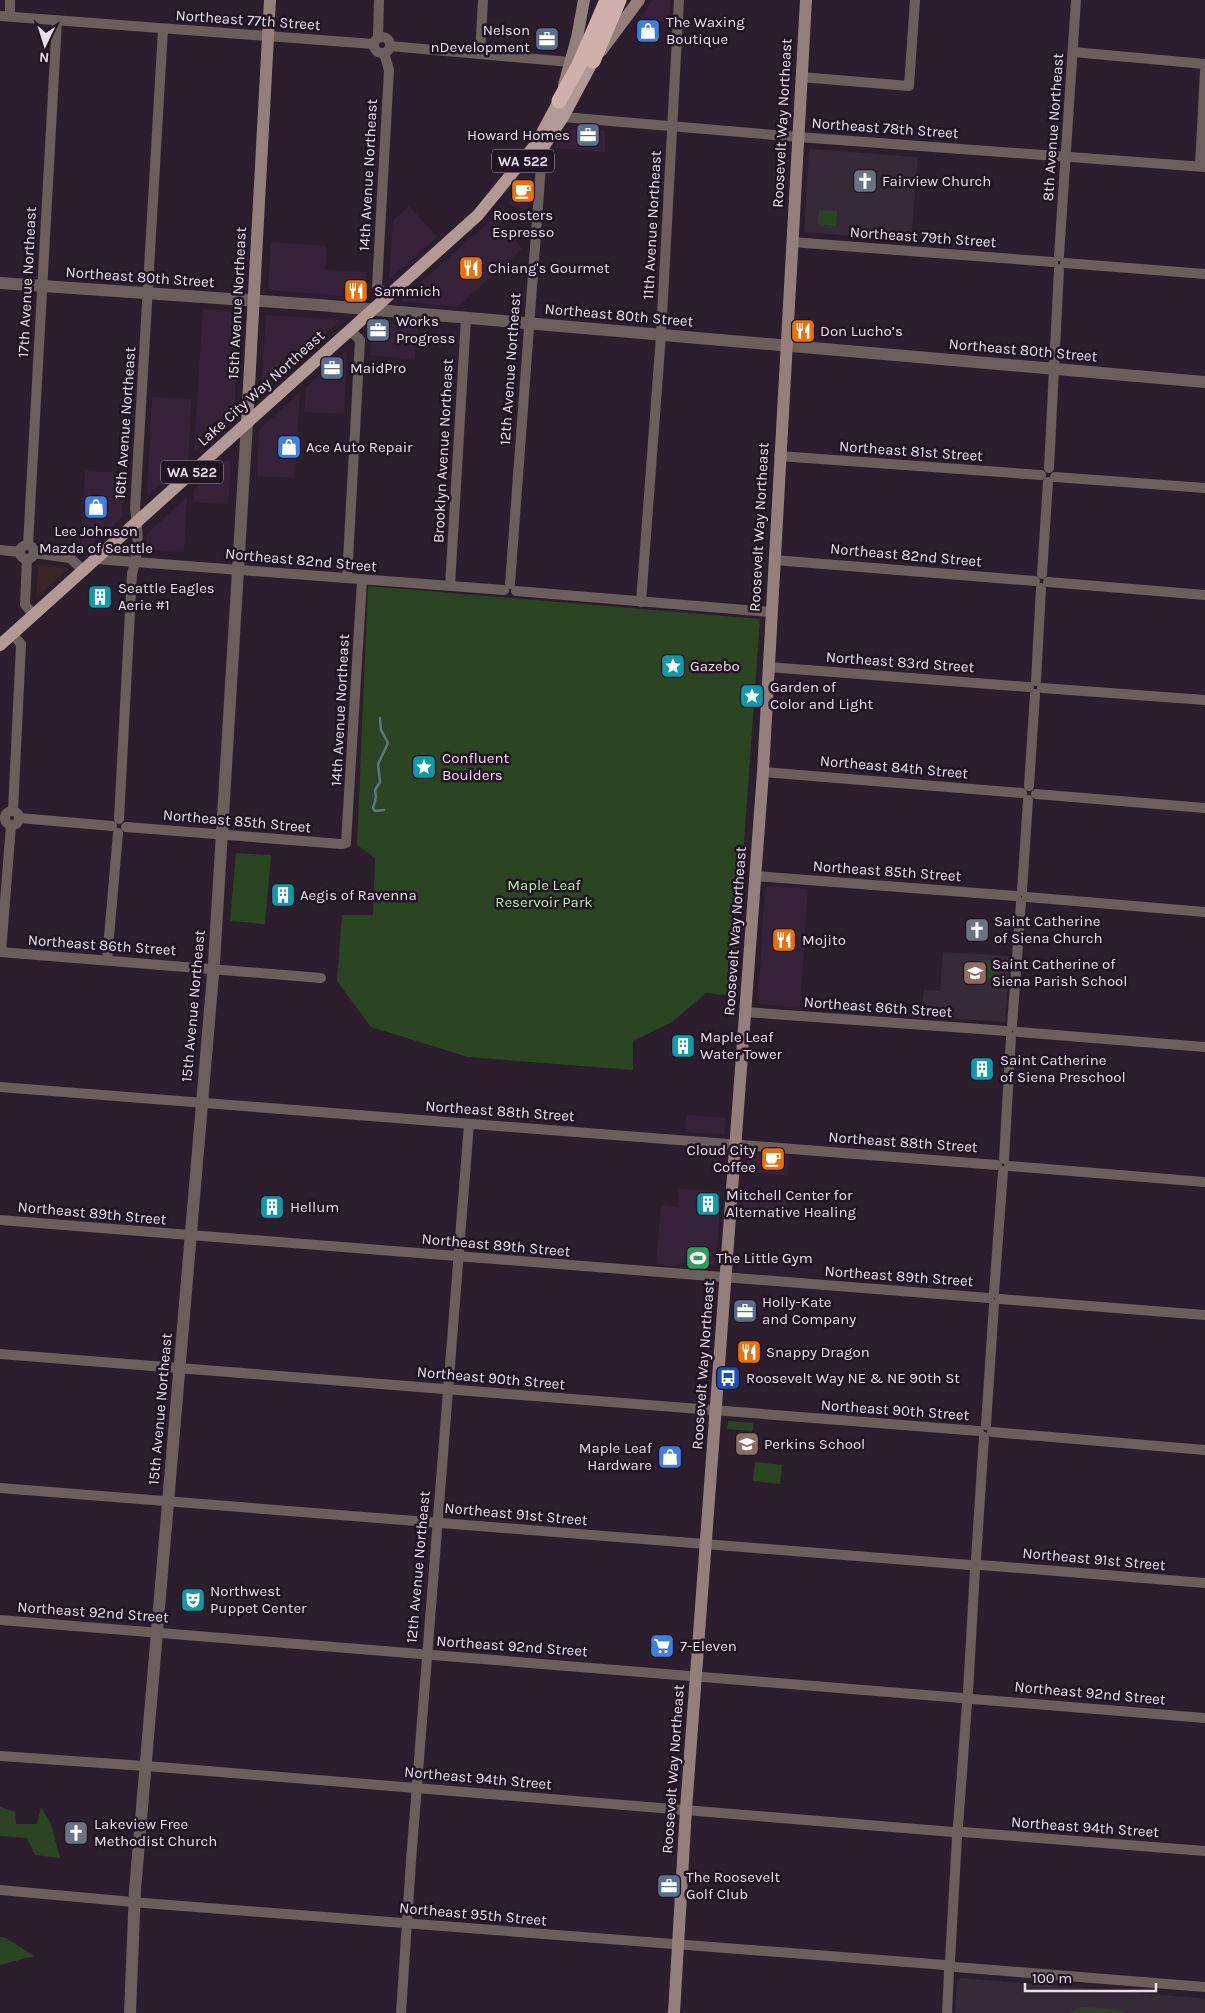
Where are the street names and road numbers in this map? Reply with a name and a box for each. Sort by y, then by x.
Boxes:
street label: Northeast 77th Street [175,6,321,34]
street label: Roosevelt Way Northeast [769,37,795,208]
street label: 8th Avenue Northeast [1039,52,1067,202]
street label: 14th Avenue Northeast [355,98,381,252]
street label: Northeast 78th Street [811,114,959,142]
road number: WA 522 [492,150,554,172]
street label: 11th Avenue Northeast [639,150,665,300]
street label: 17th Avenue Northeast [14,206,40,358]
street label: Northeast 79th Street [849,223,997,251]
street label: 15th Avenue Northeast [224,226,250,380]
street label: Northeast 80th Street [65,263,215,291]
street label: 12th Avenue Northeast [496,292,524,446]
street label: Northeast 80th Street [544,300,694,330]
street label: Lake City Way Northeast [194,326,328,450]
street label: Northeast 80th Street [948,335,1098,365]
street label: 16th Avenue Northeast [111,346,139,500]
street label: Brooklyn Avenue Northeast [429,358,457,544]
street label: Northeast 81st Street [839,437,984,465]
street label: Roosevelt Way Northeast [746,441,772,612]
road number: WA 522 [161,461,223,484]
street label: Northeast 82nd Street [829,539,983,571]
street label: Northeast 82nd Street [224,544,378,576]
street label: 14th Avenue Northeast [327,633,353,787]
street label: Northeast 83rd Street [825,648,975,676]
street label: Northeast 84th Street [819,752,969,782]
street label: Northeast 85th Street [162,806,312,836]
street label: Roosevelt Way Northeast [720,845,750,1016]
street label: Northeast 85th Street [812,857,962,885]
street label: 15th Avenue Northeast [177,929,209,1083]
street label: Northeast 86th Street [27,931,177,959]
street label: Northeast 86th Street [803,993,953,1021]
street label: Northeast 88th Street [425,1097,576,1125]
street label: Northeast 88th Street [828,1128,979,1156]
street label: Northeast 89th Street [17,1198,167,1228]
street label: Northeast 89th Street [421,1230,571,1260]
street label: Northeast 89th Street [824,1262,974,1290]
street label: Roosevelt Way Northeast [688,1279,718,1450]
street label: 15th Avenue Northeast [144,1332,176,1486]
street label: Northeast 90th Street [416,1363,566,1393]
street label: Northeast 90th Street [820,1396,970,1424]
street label: 12th Avenue Northeast [402,1490,434,1644]
street label: Northeast 91st Street [444,1499,589,1529]
street label: Northeast 91st Street [1022,1544,1167,1574]
street label: Northeast 92nd Street [17,1598,170,1626]
street label: Northeast 92nd Street [436,1632,589,1660]
street label: Northeast 92nd Street [1014,1677,1167,1709]
street label: Roosevelt Way Northeast [658,1683,688,1854]
street label: Northeast 94th Street [403,1763,553,1793]
street label: Northeast 94th Street [1010,1813,1160,1841]
street label: Northeast 95th Street [398,1899,548,1929]

